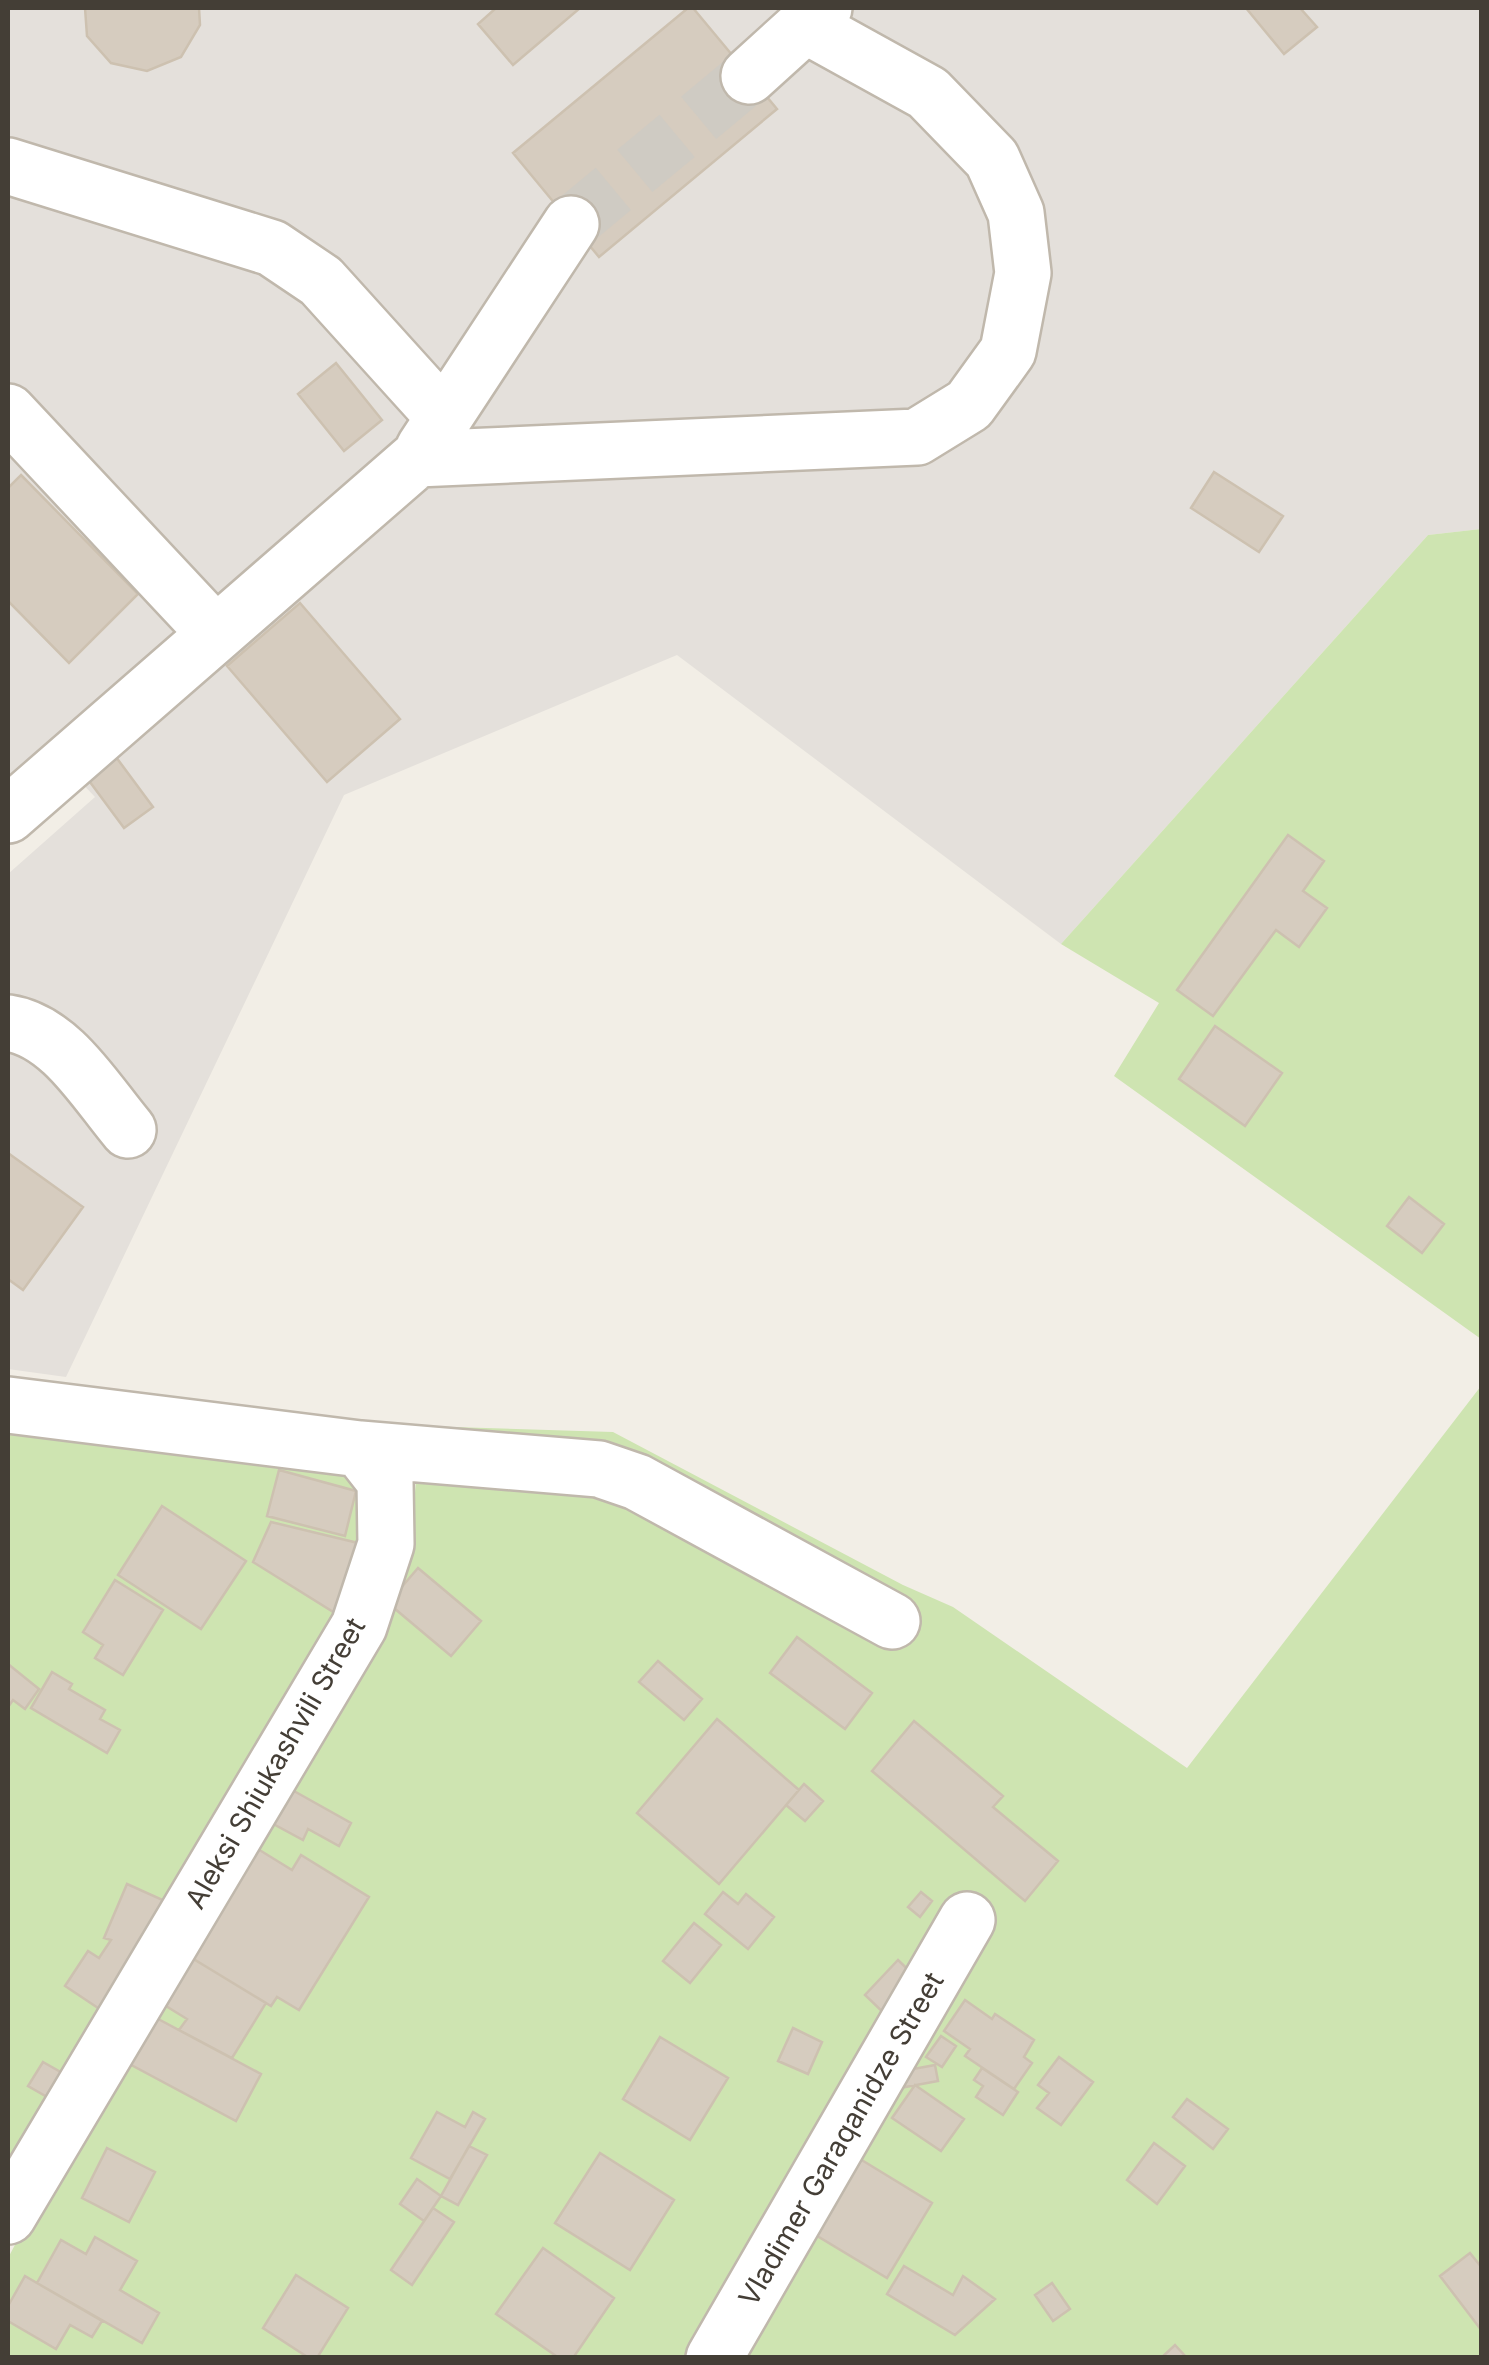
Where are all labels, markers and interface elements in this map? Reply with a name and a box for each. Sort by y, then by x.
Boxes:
street label: Aleksi Shiukashvili Street [178,1612,372,1914]
street label: Vladimer Garaqanidze Street [731,1966,951,2312]

